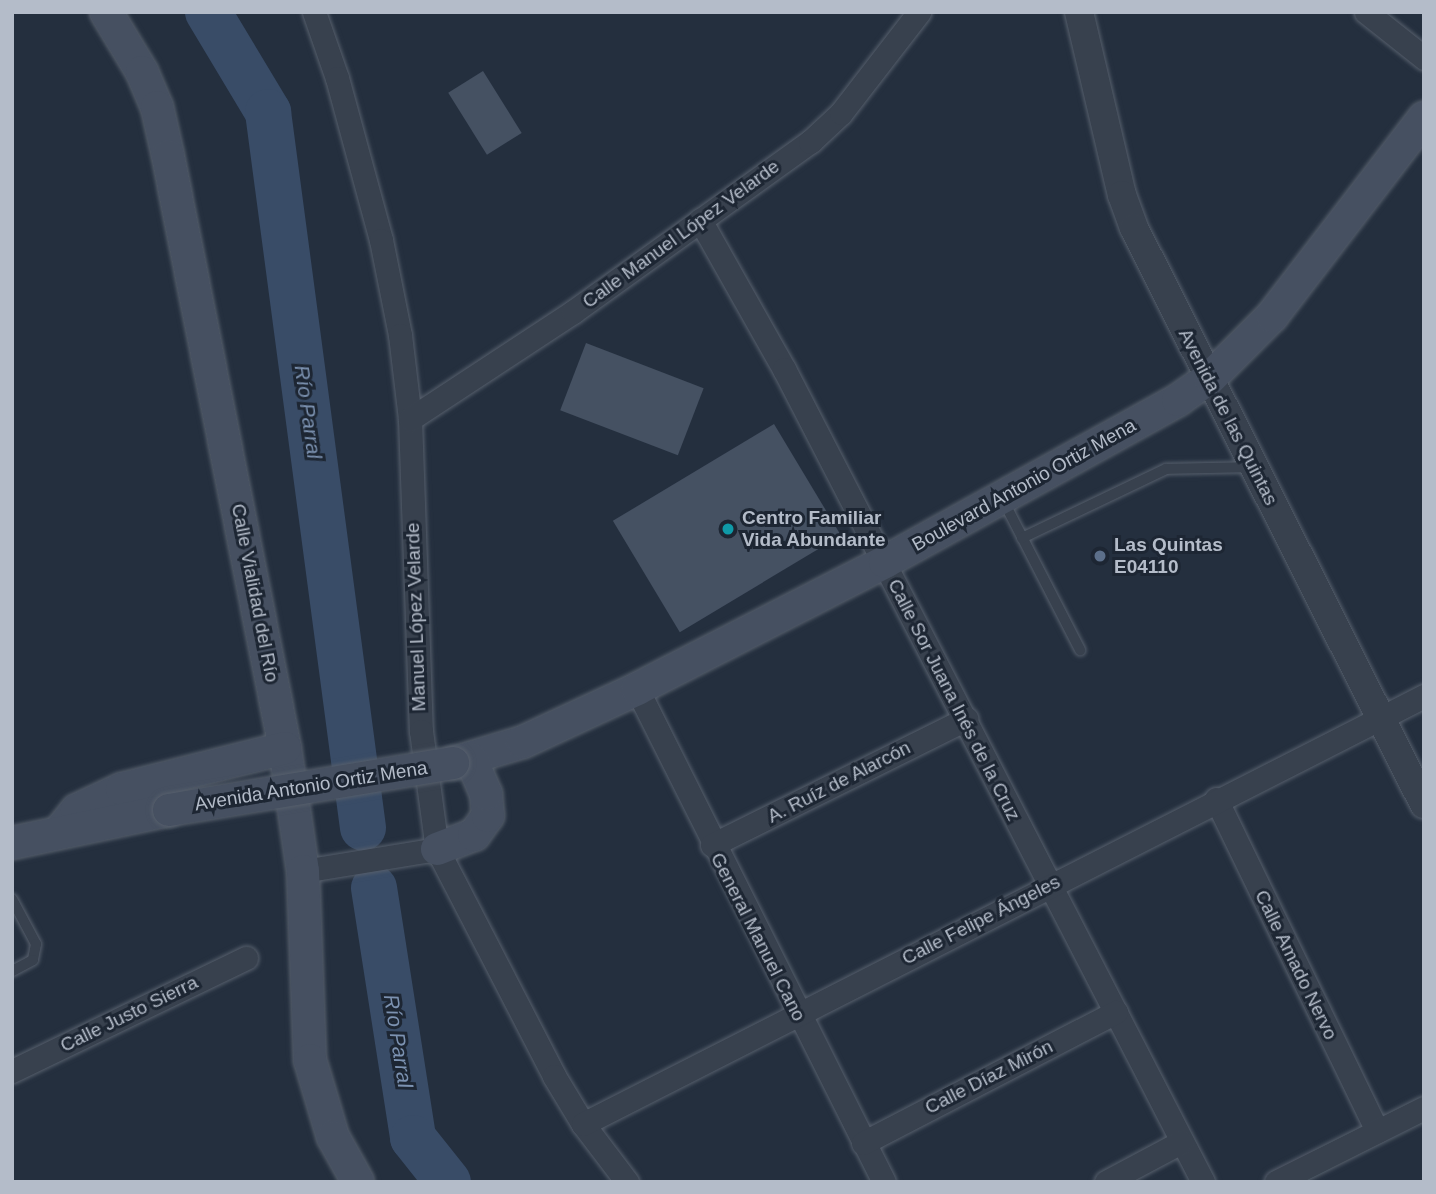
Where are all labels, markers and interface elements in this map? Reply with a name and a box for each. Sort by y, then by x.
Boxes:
street label: Calle Manuel López Velarde [578,155,784,313]
street label: Avenida de las Quintas [1174,325,1282,509]
water label: Río Parral [289,363,327,461]
street label: Boulevard Antonio Ortiz Mena [908,414,1140,556]
street label: Calle Vialidad del Río [227,502,283,684]
place label: Centro Familiar Vida Abundante [742,507,886,551]
marker: Centro Familiar Vida Abundante [720,521,736,537]
street label: Manuel López Velarde [401,522,431,712]
place label: Las Quintas E04110 [1114,534,1223,578]
marker: Las Quintas E04110 [1092,548,1108,564]
street label: Calle Sor Juana Inés de la Cruz [883,575,1025,825]
street label: A. Ruíz de Alarcón [763,736,915,828]
street label: Avenida Antonio Ortiz Mena [193,756,429,816]
street label: General Manuel Cano [706,849,810,1025]
street label: Calle Felipe Ángeles [898,870,1064,970]
street label: Calle Amado Nervo [1250,886,1342,1044]
street label: Calle Justo Sierra [57,971,201,1057]
water label: Río Parral [378,992,418,1090]
street label: Calle Díaz Mirón [921,1035,1057,1119]

